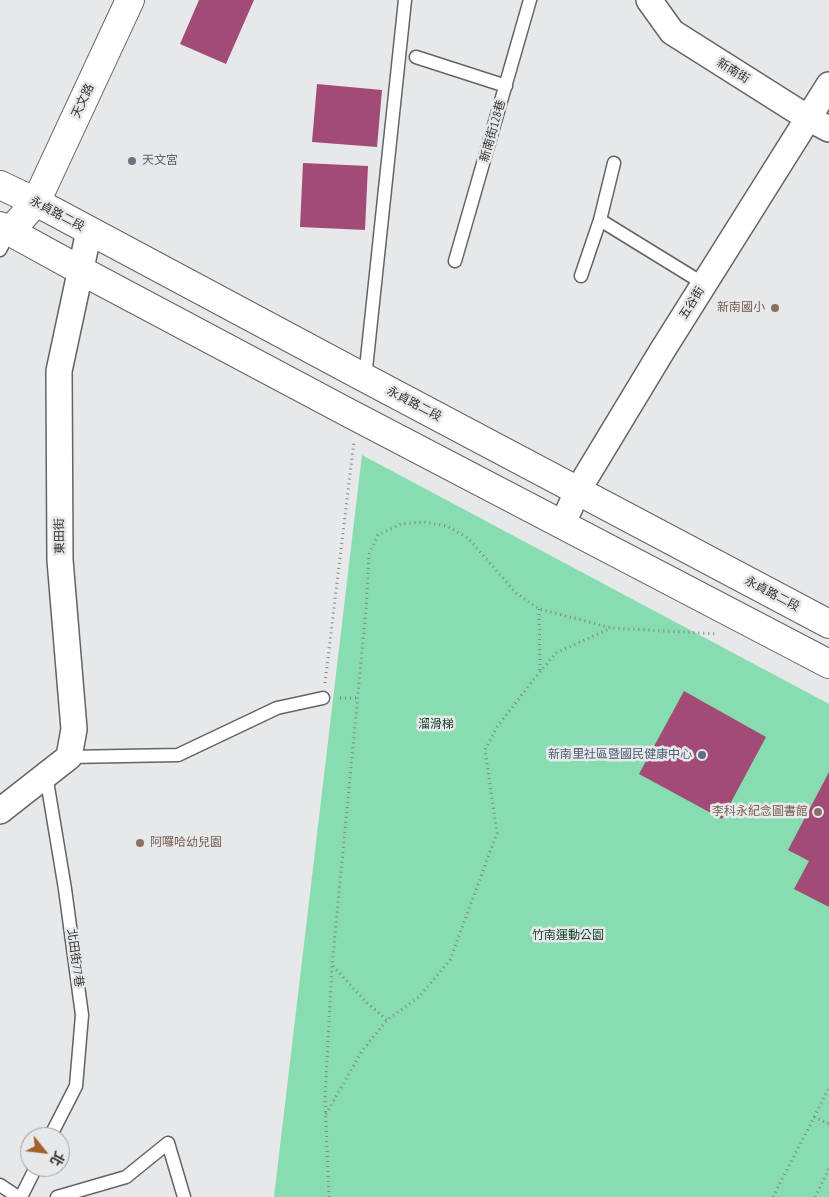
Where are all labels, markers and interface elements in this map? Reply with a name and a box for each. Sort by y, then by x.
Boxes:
street label: 新南街 [714,55,752,87]
street label: 天文路 [69,82,97,120]
street label: 新南街128巷 [477,98,509,164]
place label: 天文宮 [142,154,178,168]
marker: 天文宮 [126,155,138,167]
street label: 永貞路二段 [27,194,87,234]
street label: 五谷街 [676,284,708,322]
place label: 新南國小 [717,301,765,315]
marker: 新南國小 [769,302,781,314]
street label: 永貞路二段 [384,384,444,424]
street label: 東田街 [52,518,68,554]
street label: 永貞路二段 [742,574,802,614]
park label: 溜滑梯 [418,718,454,732]
place label: 新南里社區暨國民健康中心 [548,748,692,762]
marker: 新南里社區暨國民健康中心 [696,749,708,761]
place label: 李科永紀念圖書館 [712,805,808,819]
marker: 李科永紀念圖書館 [812,806,824,818]
place label: 阿囉哈幼兒園 [150,836,222,850]
marker: 阿囉哈幼兒園 [134,837,146,849]
street label: 北田街77巷 [64,928,86,988]
park label: 竹南運動公園 [532,929,604,943]
north arrow [20,1127,70,1177]
text: 北 [46,1148,69,1169]

